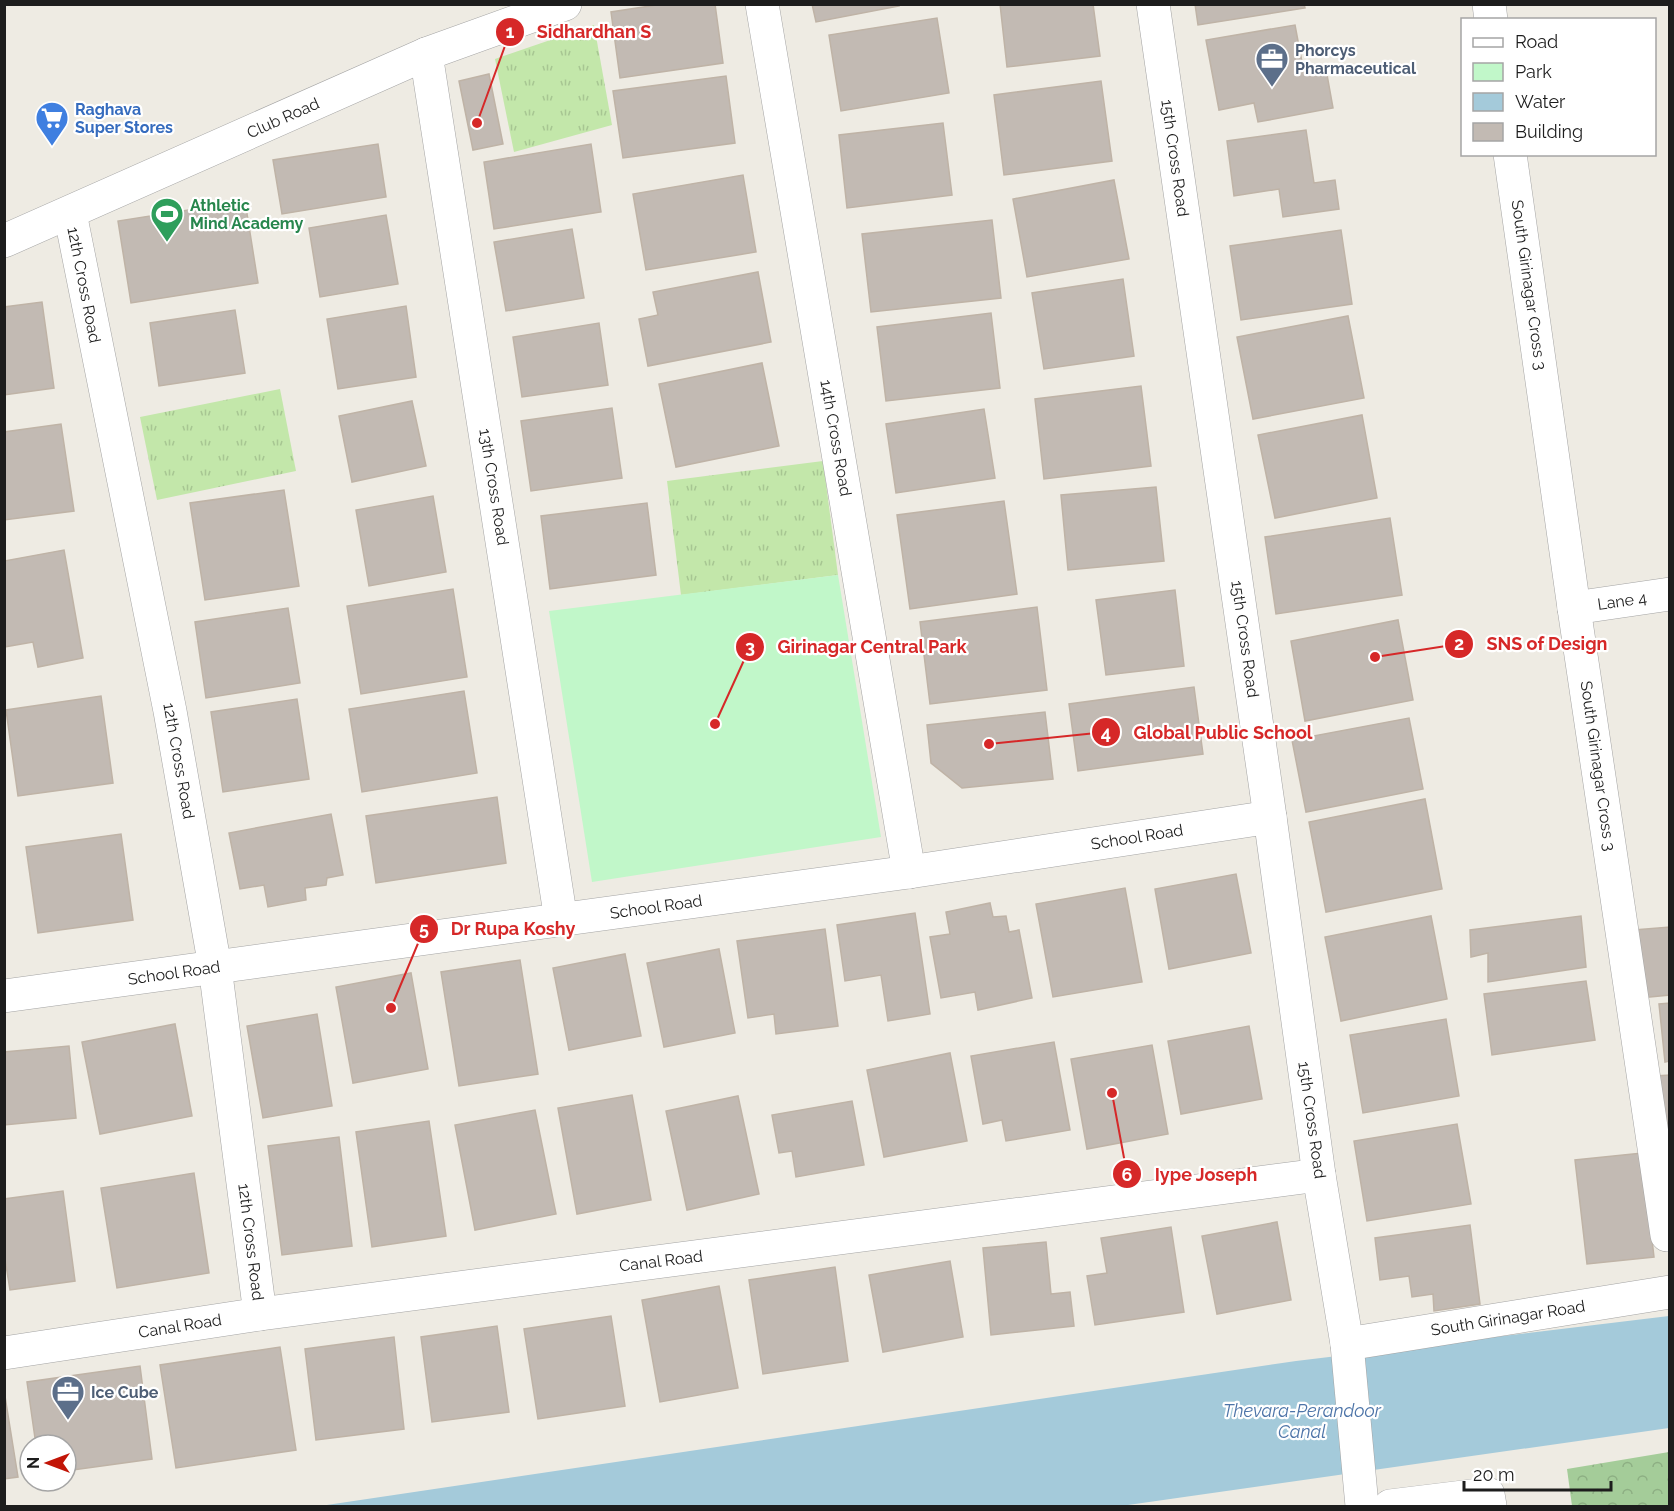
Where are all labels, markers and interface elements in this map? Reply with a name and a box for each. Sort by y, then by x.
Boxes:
callout: Sidhardhan S [495,14,663,50]
legend [1461,18,1656,156]
text: 1 [506,21,515,42]
text: Sidhardhan S [537,21,651,42]
text: Road [1515,31,1558,52]
office icon: Phorcys Pharmaceutical [1254,41,1290,88]
place label: Phorcys Pharmaceutical [1295,41,1417,78]
text: Park [1515,61,1552,82]
text: Water [1515,91,1566,112]
street label: Club Road [244,94,322,142]
street label: 15th Cross Road [1157,98,1193,218]
supermarket icon: Raghava Super Stores [34,100,70,147]
place label: Raghava Super Stores [75,100,173,137]
text: Building [1515,121,1583,142]
sports icon: Athletic Mind Academy [149,196,185,243]
place label: Athletic Mind Academy [190,196,304,233]
street label: South Girinagar Cross 3 [1508,199,1550,371]
street label: 12th Cross Road [63,225,105,345]
street label: 14th Cross Road [816,378,856,498]
street label: 13th Cross Road [475,427,513,547]
street label: 15th Cross Road [1227,579,1263,699]
street label: Lane 4 [1596,588,1648,614]
callout: SNS of Design [1444,626,1619,662]
callout: Girinagar Central Park [735,629,979,665]
text: 2 [1454,633,1464,654]
text: SNS of Design [1487,633,1608,654]
text: 3 [745,636,755,657]
text: Girinagar Central Park [777,636,967,657]
street label: South Girinagar Cross 3 [1577,680,1619,852]
street label: 12th Cross Road [159,701,199,821]
callout: Global Public School [1091,714,1324,750]
text: 4 [1101,722,1111,743]
text: Global Public School [1133,722,1313,743]
street label: School Road [1089,820,1185,854]
street label: School Road [609,891,704,923]
callout: Dr Rupa Koshy [409,911,587,947]
text: 5 [419,918,429,939]
text: Dr Rupa Koshy [451,918,575,939]
street label: School Road [127,957,222,989]
street label: 15th Cross Road [1294,1060,1330,1180]
callout: Iype Joseph [1112,1156,1270,1192]
text: 6 [1122,1164,1133,1185]
text: Iype Joseph [1155,1164,1257,1185]
street label: 12th Cross Road [234,1182,268,1302]
street label: Canal Road [618,1246,704,1276]
street label: South Girinagar Road [1430,1296,1587,1340]
street label: Canal Road [137,1310,223,1342]
office icon: Ice Cube [50,1374,86,1421]
place label: Ice Cube [91,1383,159,1402]
water label: Thevara-Perandoor Canal [1223,1400,1382,1442]
north arrow [18,1433,78,1493]
scale bar [1464,1454,1611,1492]
text: N [24,1457,43,1469]
text: 20 m [1473,1464,1515,1485]

